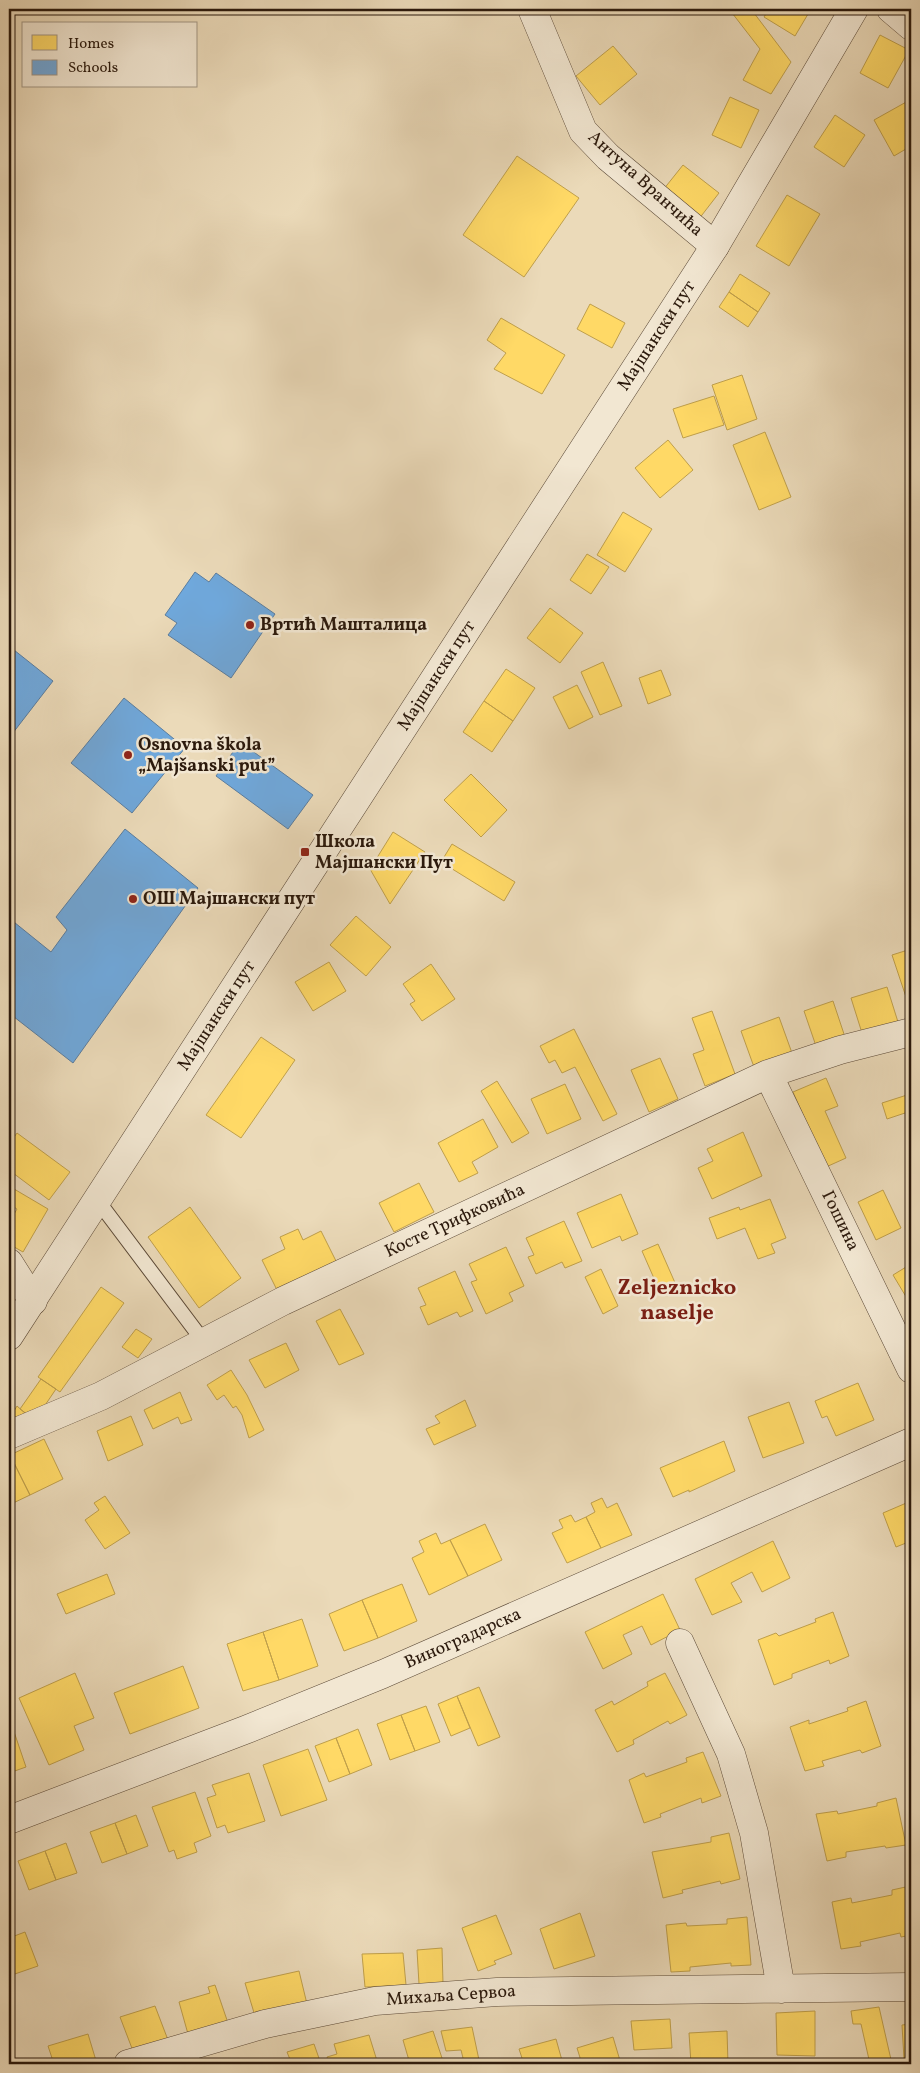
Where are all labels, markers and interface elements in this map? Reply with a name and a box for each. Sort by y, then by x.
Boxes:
legend [22,22,198,88]
text: Homes [68,34,114,55]
text: Schools [68,58,118,79]
street label: Антуна Вранчића [582,125,708,243]
street label: Мајшански пут [612,276,702,396]
place label: Вртић Машталица [260,613,427,638]
street label: Мајшански пут [392,616,482,736]
marker: Вртић Машталица [244,619,256,631]
place label: Osnovna škola „Majšanski put” [138,733,276,779]
marker: Osnovna škola „Majšanski put” [122,749,134,761]
place label: Школа Мајшански Пут [315,830,453,876]
marker: Школа Мајшански Пут [299,846,311,858]
place label: ОШ Мајшански пут [143,887,315,912]
marker: ОШ Мајшански пут [127,893,139,905]
street label: Мајшански пут [172,956,262,1076]
street label: Косте Трифковића [381,1178,529,1264]
street label: Гошина [815,1187,865,1255]
district label: Zeljeznicko naselje [618,1273,736,1329]
street label: Виноградарска [401,1602,525,1676]
street label: Михаља Сервоа [385,1979,517,2013]

